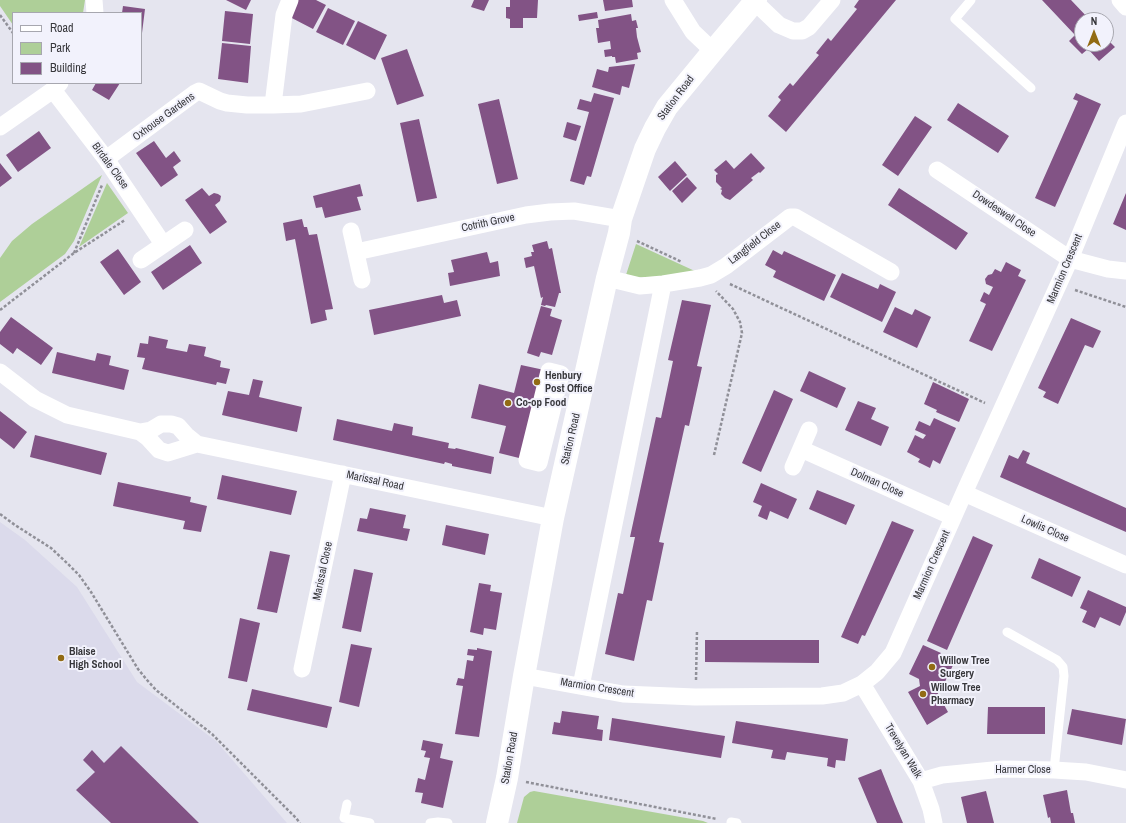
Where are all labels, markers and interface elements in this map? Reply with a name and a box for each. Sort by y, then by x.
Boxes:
legend [12,12,142,84]
north arrow [1074,12,1114,52]
text: N [1091,14,1097,28]
text: Road [50,20,74,36]
text: Park [50,40,70,56]
text: Building [50,60,86,76]
street label: Station Road [655,73,697,123]
street label: Oxhouse Gardens [131,90,197,144]
street label: Birdale Close [89,140,131,192]
street label: Dowdeswell Close [970,188,1038,240]
street label: Cotrith Grove [460,211,516,235]
street label: Langfield Close [726,219,784,267]
street label: Marmion Crescent [1044,232,1086,306]
place label: Henbury Post Office [545,369,593,395]
marker: Henbury Post Office [532,377,542,387]
place label: Co-op Food [516,396,566,410]
marker: Co-op Food [503,398,513,408]
street label: Station Road [559,412,583,466]
street label: Dolman Close [848,465,906,501]
street label: Marissal Road [345,468,405,494]
street label: Lowlis Close [1019,513,1071,545]
street label: Marmion Crescent [911,528,953,602]
street label: Marissal Close [310,540,336,602]
place label: Blaise High School [69,645,122,671]
marker: Blaise High School [56,653,66,663]
place label: Willow Tree Surgery [940,654,990,680]
marker: Willow Tree Surgery [927,662,937,672]
street label: Marmion Crescent [559,676,635,700]
place label: Willow Tree Pharmacy [931,681,981,707]
marker: Willow Tree Pharmacy [918,689,928,699]
street label: Trevelyan Walk [882,721,924,781]
street label: Station Road [499,731,521,785]
street label: Harmer Close [995,763,1051,777]

